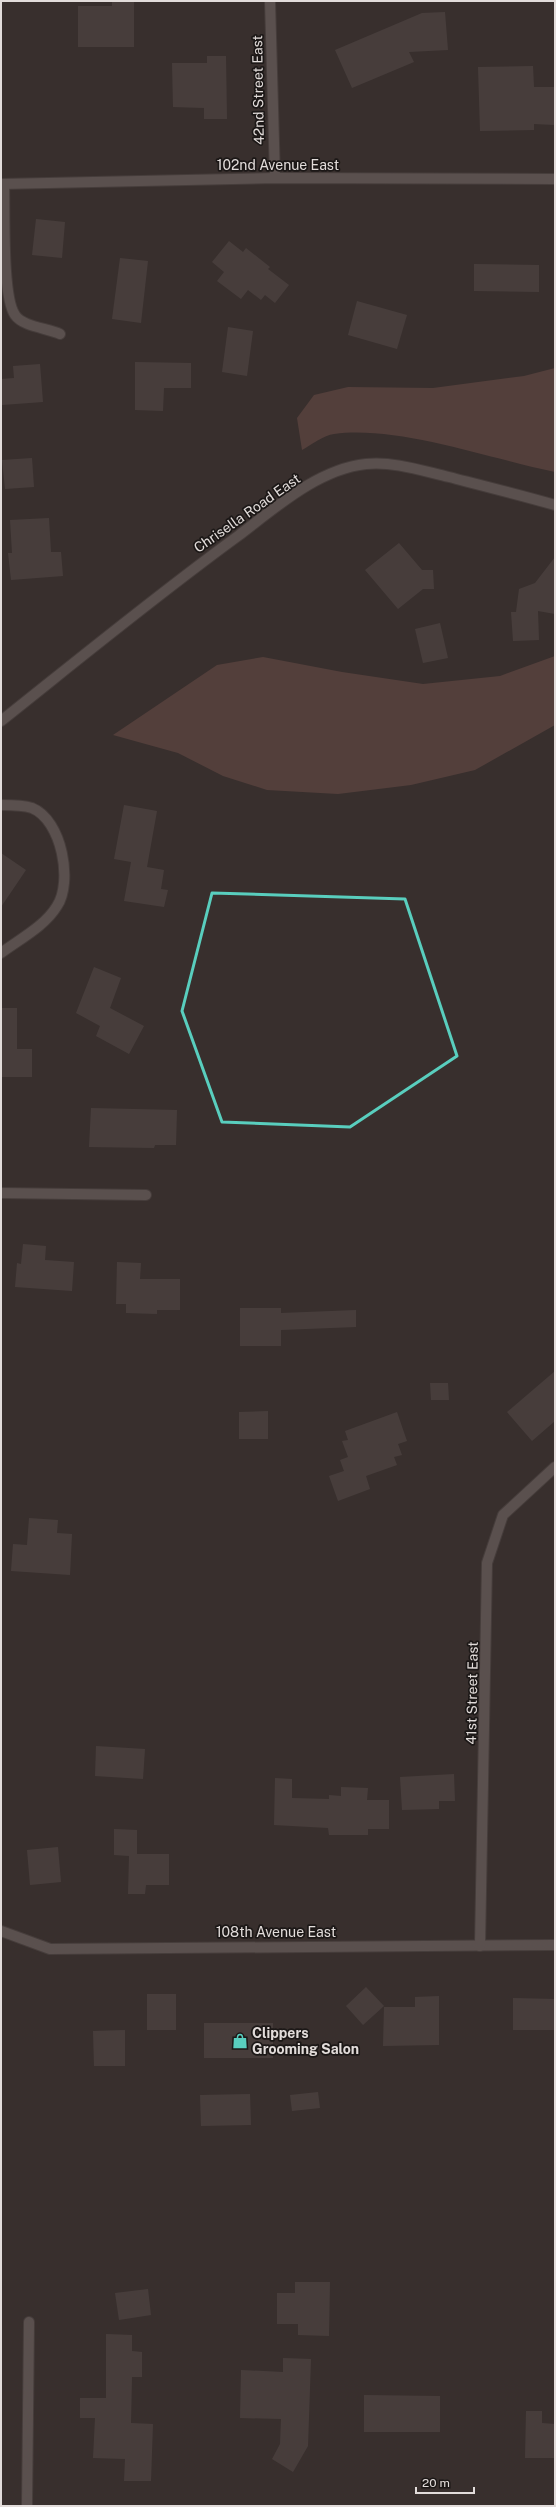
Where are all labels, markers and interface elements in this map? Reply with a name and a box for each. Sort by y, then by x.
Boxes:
street label: 42nd Street East [249,35,267,145]
street label: 102nd Avenue East [217,157,339,173]
street label: Chrisella Road East [191,470,303,556]
street label: 41st Street East [463,1641,481,1745]
street label: 108th Avenue East [216,1924,336,1940]
place label: Clippers Grooming Salon [252,2025,359,2057]
shop icon: Clippers Grooming Salon [231,2032,249,2050]
scale bar [416,2469,474,2495]
text: 20 m [422,2476,450,2490]

